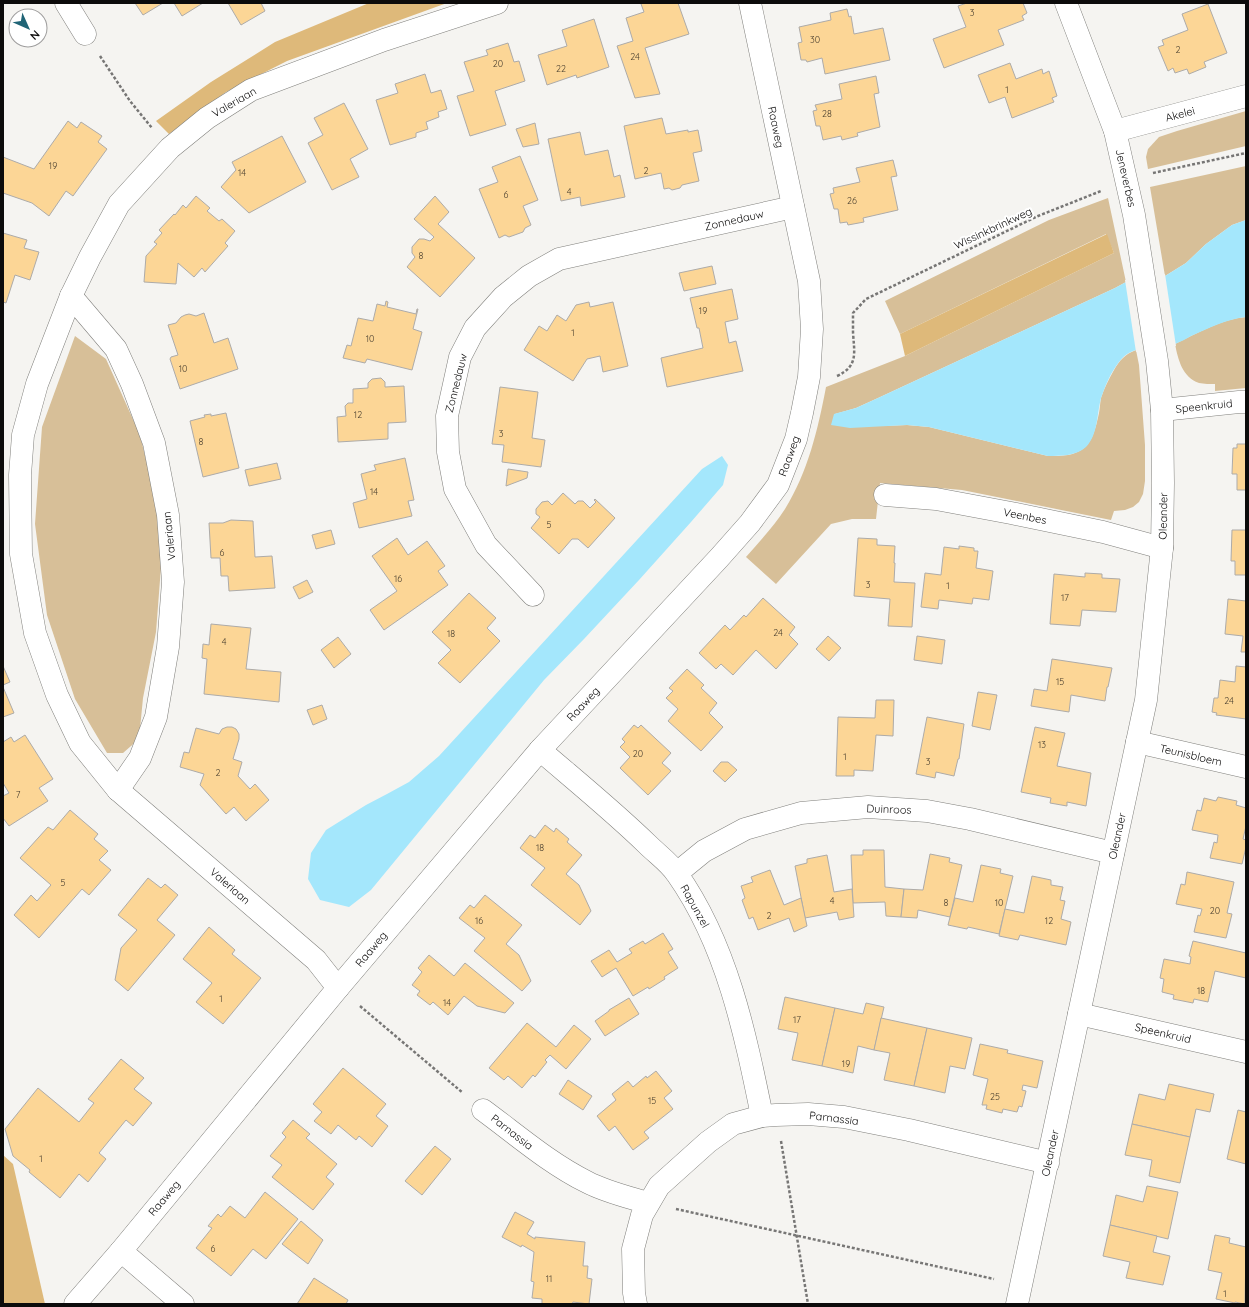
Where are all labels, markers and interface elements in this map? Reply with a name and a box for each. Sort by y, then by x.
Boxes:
house number: 3 [970,7,975,18]
north arrow [8,8,48,48]
text: N [27,27,43,43]
house number: 30 [810,34,820,45]
house number: 2 [1176,44,1181,55]
house number: 24 [630,51,640,62]
house number: 20 [493,58,503,69]
house number: 22 [556,63,566,74]
street label: Valeriaan [209,84,259,120]
house number: 1 [1005,84,1009,95]
street label: Akelei [1164,103,1196,125]
street label: Raaweg [765,105,787,149]
house number: 28 [822,108,832,119]
street label: Jeneverbes [1113,148,1139,208]
house number: 19 [49,160,57,171]
house number: 2 [644,165,649,176]
house number: 14 [238,167,246,178]
house number: 4 [567,186,572,197]
house number: 6 [504,189,509,200]
house number: 26 [847,195,857,206]
street label: Wissinkbrinkweg [952,204,1034,252]
street label: Zonnedauw [703,206,765,234]
house number: 8 [419,250,424,261]
house number: 19 [699,305,707,316]
house number: 1 [571,327,575,338]
house number: 10 [366,333,374,344]
street label: Zonnedauw [442,352,470,414]
house number: 10 [179,363,187,374]
street label: Speenkruid [1175,396,1233,416]
house number: 12 [354,409,362,420]
house number: 3 [499,428,504,439]
street label: Raaweg [775,434,803,478]
house number: 8 [199,436,204,447]
house number: 14 [370,486,378,497]
street label: Oleander [1156,491,1170,540]
street label: Veenbes [1002,505,1048,527]
street label: Valeriaan [159,511,179,561]
house number: 5 [547,519,552,530]
house number: 6 [220,547,225,558]
house number: 16 [394,573,402,584]
house number: 3 [866,579,871,590]
house number: 1 [946,580,950,591]
house number: 17 [1061,592,1069,603]
house number: 24 [773,627,783,638]
house number: 18 [447,628,455,639]
house number: 4 [222,636,227,647]
house number: 15 [1056,676,1064,687]
street label: Raaweg [564,684,602,724]
house number: 24 [1224,695,1234,706]
house number: 13 [1038,739,1046,750]
street label: Teunisbloem [1158,741,1224,769]
house number: 20 [633,748,643,759]
house number: 1 [843,751,847,762]
house number: 3 [926,756,931,767]
house number: 2 [216,767,221,778]
house number: 7 [16,789,21,800]
street label: Duinroos [866,801,912,817]
street label: Oleander [1105,811,1129,861]
house number: 18 [536,842,544,853]
street label: Valeriaan [207,865,253,907]
house number: 5 [61,877,66,888]
street label: Rapunzel [677,882,713,930]
house number: 4 [830,895,835,906]
house number: 8 [944,897,949,908]
house number: 10 [995,897,1003,908]
house number: 20 [1210,905,1220,916]
house number: 2 [767,910,772,921]
house number: 16 [475,915,483,926]
house number: 12 [1045,915,1053,926]
street label: Raaweg [352,928,390,970]
house number: 18 [1197,985,1205,996]
house number: 1 [219,993,223,1004]
house number: 14 [443,997,451,1008]
house number: 17 [793,1014,801,1025]
street label: Speenkruid [1134,1020,1192,1046]
house number: 19 [842,1058,850,1069]
house number: 25 [990,1091,1000,1102]
house number: 15 [648,1095,656,1106]
street label: Parnassia [808,1108,860,1128]
street label: Parnassia [488,1111,536,1153]
street label: Oleander [1038,1128,1062,1178]
house number: 1 [39,1153,43,1164]
street label: Raaweg [145,1177,183,1219]
house number: 6 [211,1243,216,1254]
house number: 11 [546,1273,552,1284]
house number: 1 [1223,1288,1227,1299]

